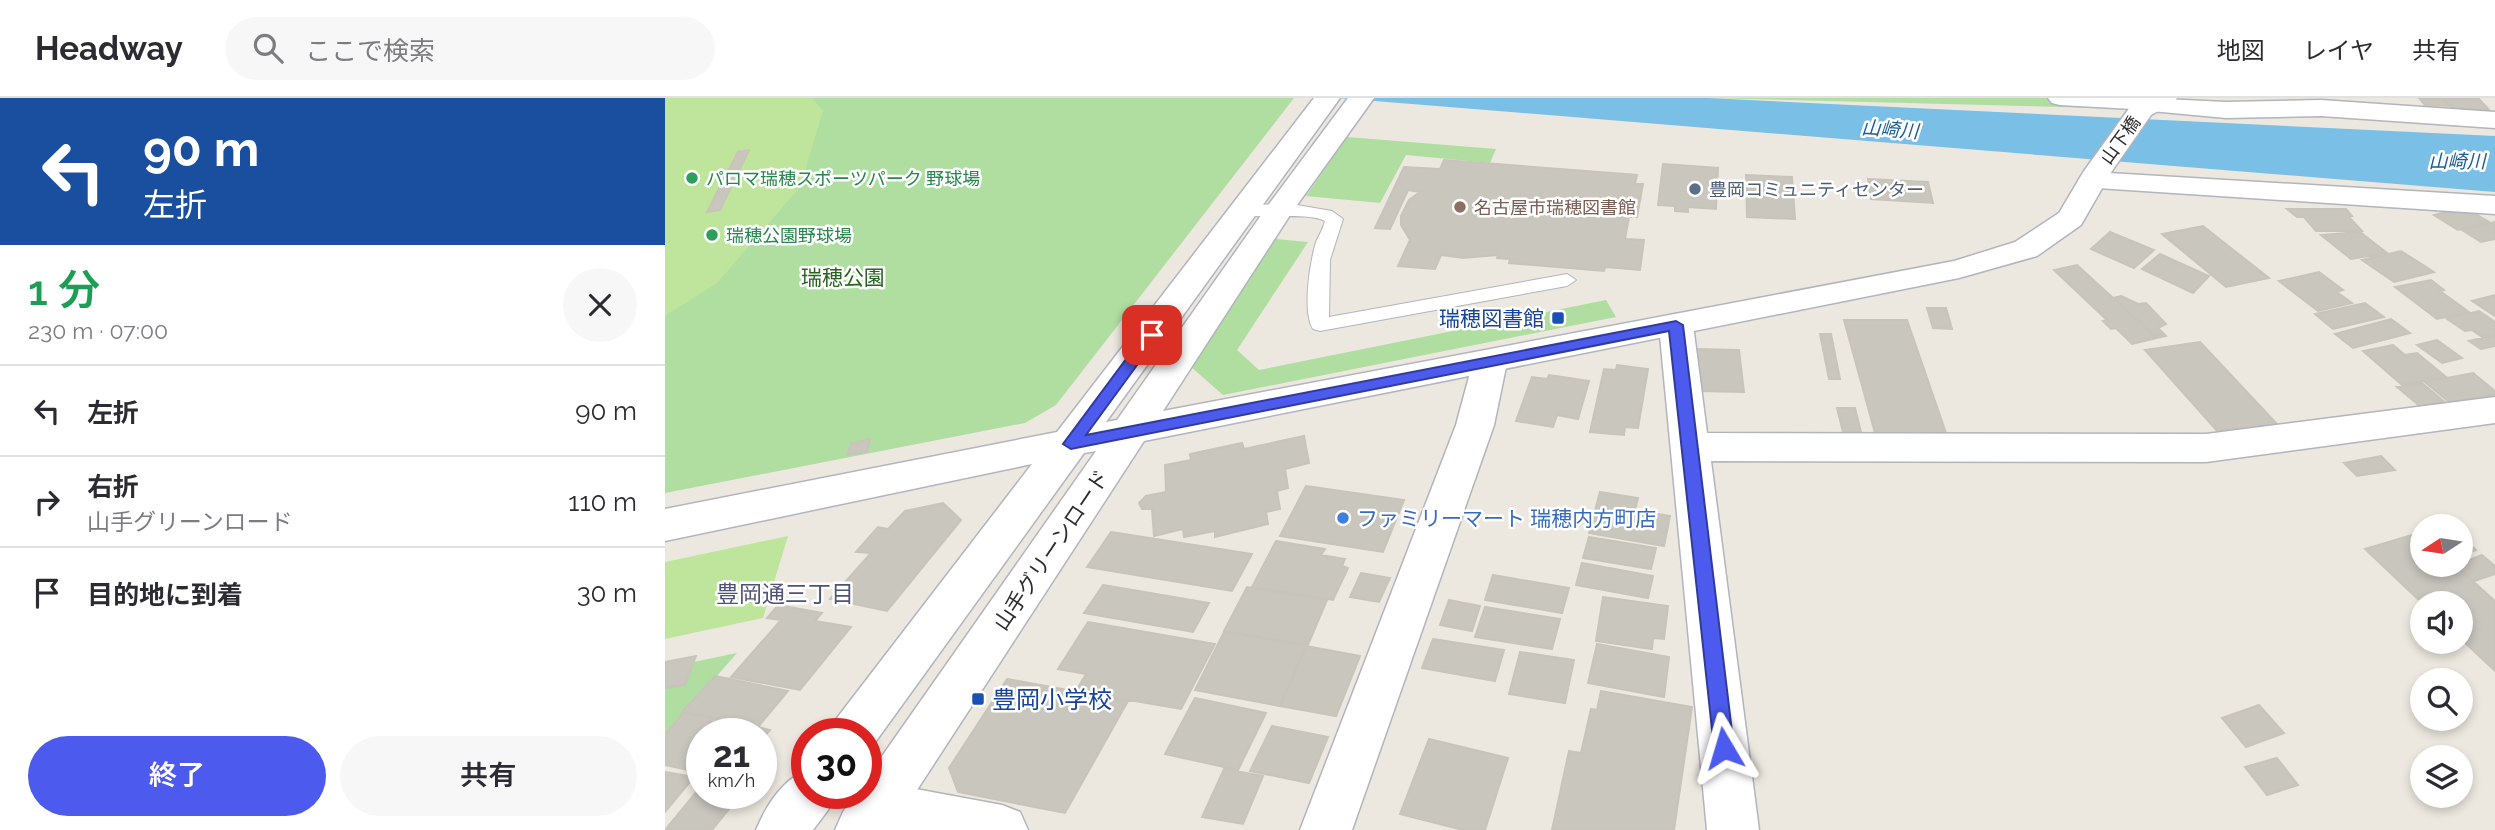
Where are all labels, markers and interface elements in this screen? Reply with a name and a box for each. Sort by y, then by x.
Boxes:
search box [225,17,715,80]
text: Headway [35,29,183,68]
icon: search [249,29,287,67]
text: ここで検索 [305,36,435,66]
text: 地図 [2217,36,2265,65]
text: レイヤ [2303,36,2374,65]
text: 共有 [2412,36,2460,65]
street label: 山下橋 [2096,112,2144,168]
water label: 山崎川 [1861,116,1921,142]
text: 90 m [143,120,259,177]
icon: left [28,126,119,217]
water label: 山崎川 [2428,150,2487,172]
place label: パロマ瑞穂スポーツパーク 野球場 [706,168,980,189]
marker: パロマ瑞穂スポーツパーク 野球場 [684,170,700,186]
place label: 豊岡コミュニティセンター [1709,179,1924,200]
marker: 豊岡コミュニティセンター [1687,181,1703,197]
text: 左折 [143,186,207,223]
place label: 名古屋市瑞穂図書館 [1474,197,1636,218]
marker: 名古屋市瑞穂図書館 [1452,199,1468,215]
place label: 瑞穂公園野球場 [726,225,852,246]
marker: 瑞穂公園野球場 [704,227,720,243]
park label: 瑞穂公園 [801,265,885,290]
text: 1 分 [28,266,100,315]
button: close [563,268,637,342]
pin [1122,305,1182,365]
place label: 瑞穂図書館 [1439,306,1544,331]
marker: 瑞穂図書館 [1550,310,1566,326]
icon: arrive [1133,316,1171,354]
text: 230 m · 07:00 [28,317,168,344]
icon: left [28,392,66,430]
text: 90 m [575,396,637,426]
text: 左折 [87,398,139,428]
street label: 山手グリーンロード [988,465,1114,635]
text: 右折 [87,472,139,502]
icon: right [28,483,66,521]
text: 110 m [568,487,637,517]
place label: ファミリーマート 瑞穂内方町店 [1357,506,1656,531]
text: 山手グリーンロード [87,508,293,535]
marker: ファミリーマート 瑞穂内方町店 [1335,510,1351,526]
north arrow [2410,514,2473,578]
map controls [2410,514,2473,808]
icon: arrive [28,574,66,612]
text: 30 m [577,578,637,608]
text: 目的地に到着 [87,580,243,610]
district label: 豊岡通三丁目 [716,580,854,607]
button: sound [2410,591,2473,654]
button: search [2410,668,2473,731]
place label: 豊岡小学校 [992,685,1112,714]
marker: 豊岡小学校 [970,691,986,707]
position arrow [1687,711,1761,785]
speed limit sign: 30 [791,718,882,809]
text: 21 [713,734,750,775]
button: 終了 [28,736,326,816]
button: 共有 [340,736,637,816]
button: layers [2410,745,2473,808]
text: km/h [708,770,755,791]

